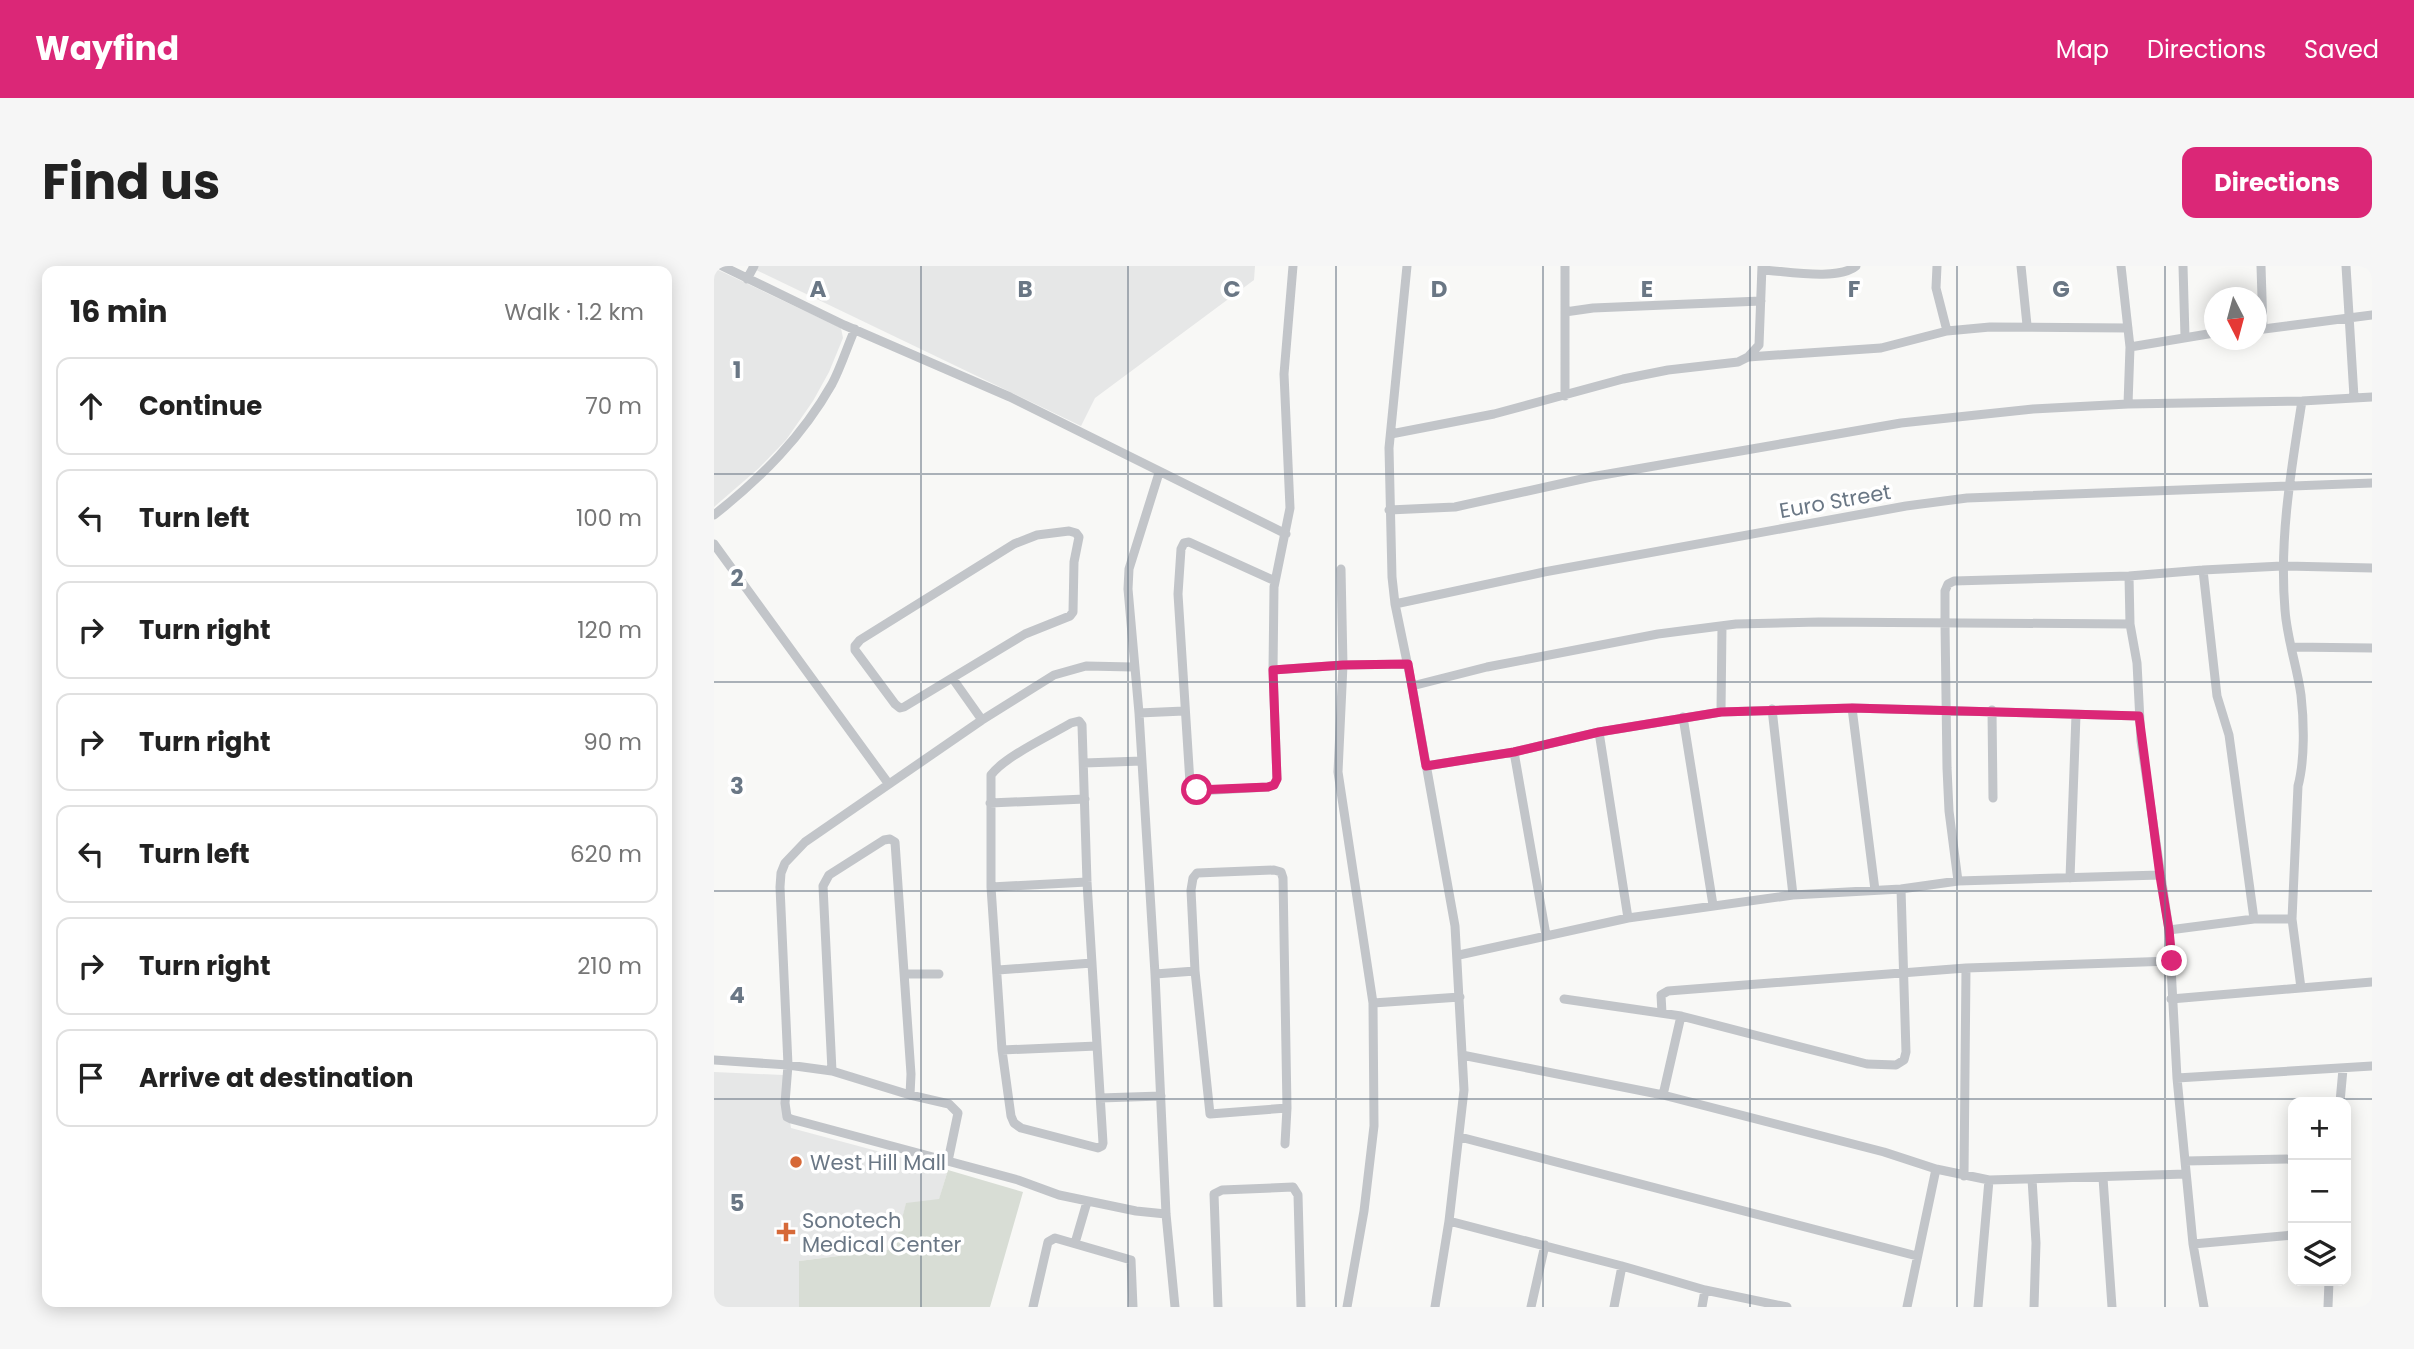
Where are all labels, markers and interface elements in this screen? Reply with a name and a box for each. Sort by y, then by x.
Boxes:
text: Wayfind [35,25,179,72]
text: Map [2056,33,2109,66]
text: Directions [2147,33,2266,66]
text: Saved [2304,33,2379,66]
button: Directions [2182,147,2372,218]
text: Find us [42,148,220,216]
text: A [810,273,827,305]
text: B [1017,273,1033,305]
text: C [1223,273,1241,305]
text: D [1431,273,1447,305]
text: E [1641,273,1653,305]
text: F [1848,273,1860,305]
text: G [2052,273,2070,305]
north arrow [2204,287,2267,350]
text: 16 min [70,290,168,333]
text: Walk · 1.2 km [504,296,644,328]
text: 1 [733,354,741,386]
icon: ahead [72,387,110,425]
text: Continue [139,388,262,424]
text: 70 m [585,390,642,422]
street label: Euro Street [1777,477,1893,525]
icon: left [72,499,110,537]
text: Turn left [139,500,250,536]
text: 100 m [576,502,642,534]
text: 2 [730,562,744,594]
icon: right [72,611,110,649]
text: Turn right [139,612,271,648]
text: 120 m [577,614,642,646]
icon: right [72,723,110,761]
text: Turn right [139,724,271,760]
text: 90 m [583,726,642,758]
text: 3 [730,770,744,802]
route start [1181,774,1212,805]
icon: left [72,835,110,873]
text: Turn left [139,836,250,872]
text: 620 m [570,838,642,870]
route end [2156,945,2187,976]
icon: right [72,947,110,985]
text: Turn right [139,948,271,984]
text: 210 m [577,950,642,982]
text: 4 [729,979,745,1011]
icon: arrive [72,1059,110,1097]
text: Arrive at destination [139,1060,414,1096]
map controls [2288,1097,2351,1286]
button: + [2288,1097,2351,1160]
place label: West Hill Mall [810,1148,946,1177]
marker: West Hill Mall [788,1154,804,1170]
button: − [2288,1160,2351,1223]
text: 5 [730,1187,744,1219]
place label: Sonotech Medical Center [802,1206,962,1259]
marker: Sonotech Medical Center [776,1222,796,1242]
button: layers [2288,1223,2351,1286]

